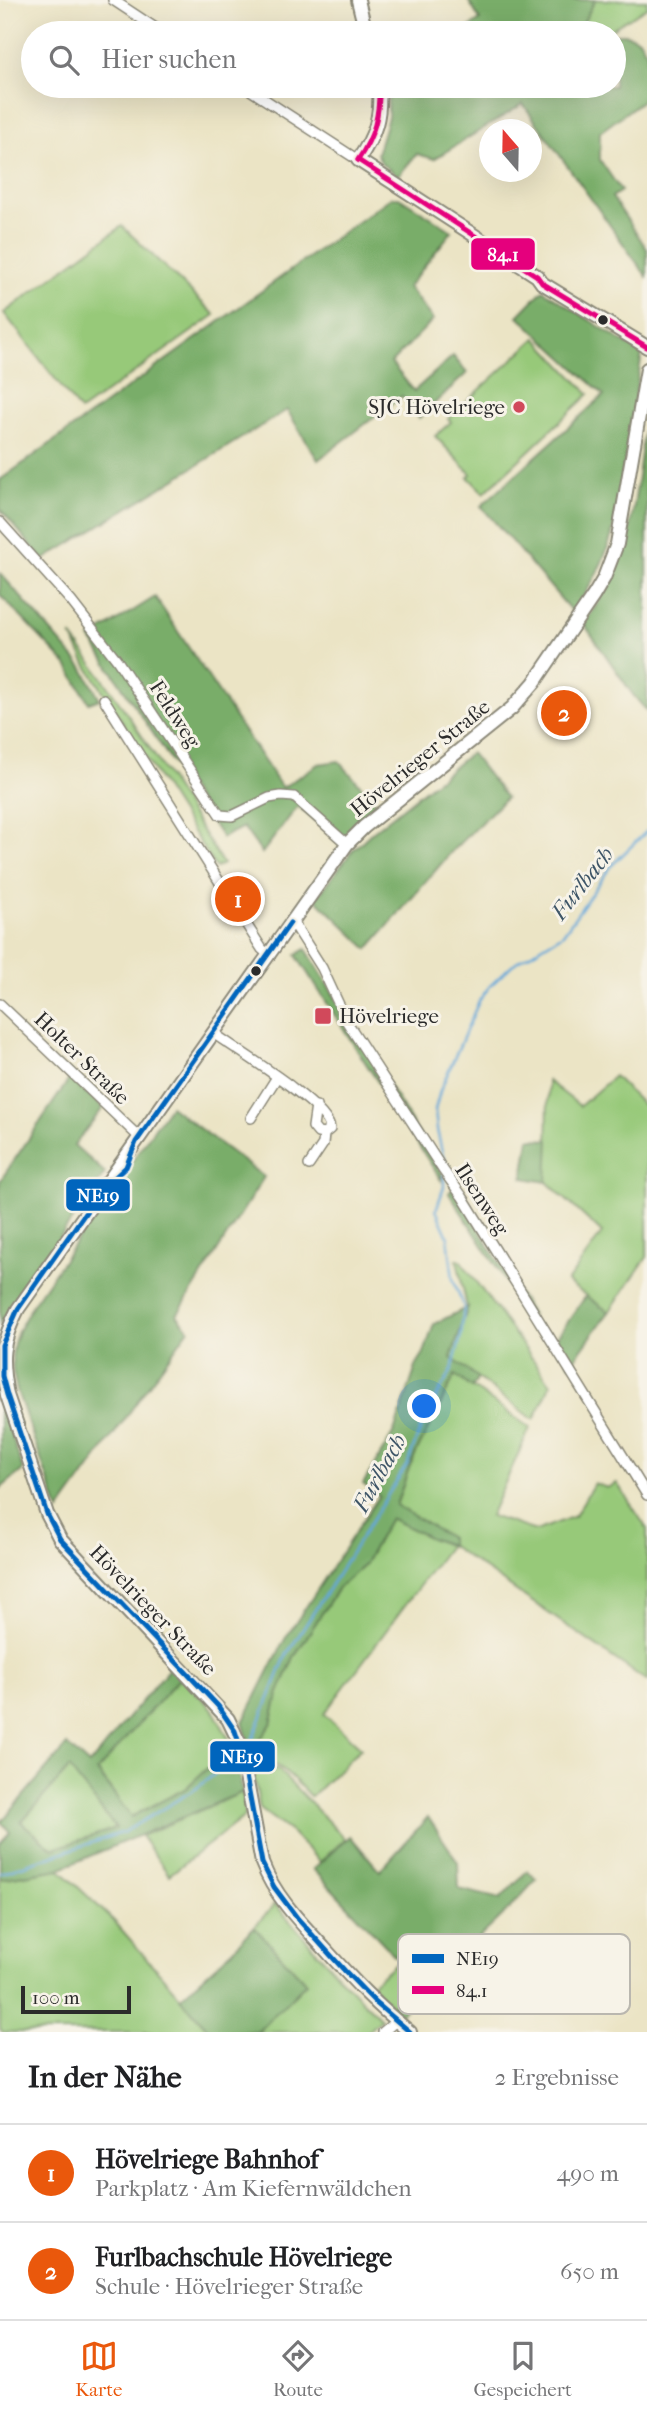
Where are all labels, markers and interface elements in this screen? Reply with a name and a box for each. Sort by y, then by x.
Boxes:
search box [21,21,626,98]
icon: search [45,41,83,79]
text: Hier suchen [101,44,237,75]
north arrow [479,119,542,182]
line badge: 84.1 [470,237,536,271]
text: 84.1 [487,244,519,266]
unlabelled marker [596,313,610,327]
place label: SJC Hövelriege [368,395,505,419]
marker: SJC Hövelriege [511,399,527,415]
street label: Feldweg [144,676,206,753]
pin: 2 [541,687,587,739]
street label: Hövelrieger Straße [346,695,494,821]
water label: Furlbach [545,841,619,926]
pin: 1 [215,873,261,925]
unlabelled marker [249,964,263,978]
place label: Hövelriege [339,1004,439,1028]
marker: Hövelriege [313,1006,333,1026]
street label: Holter Straße [30,1007,134,1109]
street label: Ilsenweg [450,1159,514,1240]
line badge: NE19 [65,1178,131,1212]
text: NE19 [77,1185,119,1207]
your location [407,1389,441,1423]
water label: Furlbach [347,1429,412,1518]
street label: Hövelrieger Straße [85,1540,221,1680]
line badge: NE19 [209,1740,276,1773]
text: NE19 [221,1746,263,1768]
legend [398,1934,630,2014]
text: NE19 [456,1948,499,1970]
text: 84.1 [456,1980,488,2002]
scale bar [21,1983,131,2015]
text: 100 m [32,1987,80,2009]
text: In der Nähe [28,2060,182,2095]
text: 2 Ergebnisse [494,2064,619,2091]
text: Hövelriege Bahnhof [95,2144,319,2175]
text: 1 [47,2160,55,2187]
text: 490 m [557,2160,619,2187]
text: Parkplatz · Am Kiefernwäldchen [95,2175,412,2202]
text: Furlbachschule Hövelriege [95,2242,392,2273]
text: 2 [45,2258,57,2285]
text: 650 m [560,2258,619,2285]
text: Schule · Hövelrieger Straße [95,2273,363,2300]
tab: Karte [75,2337,122,2401]
tab: Route [273,2337,323,2401]
tab: Gespeichert [473,2337,572,2401]

